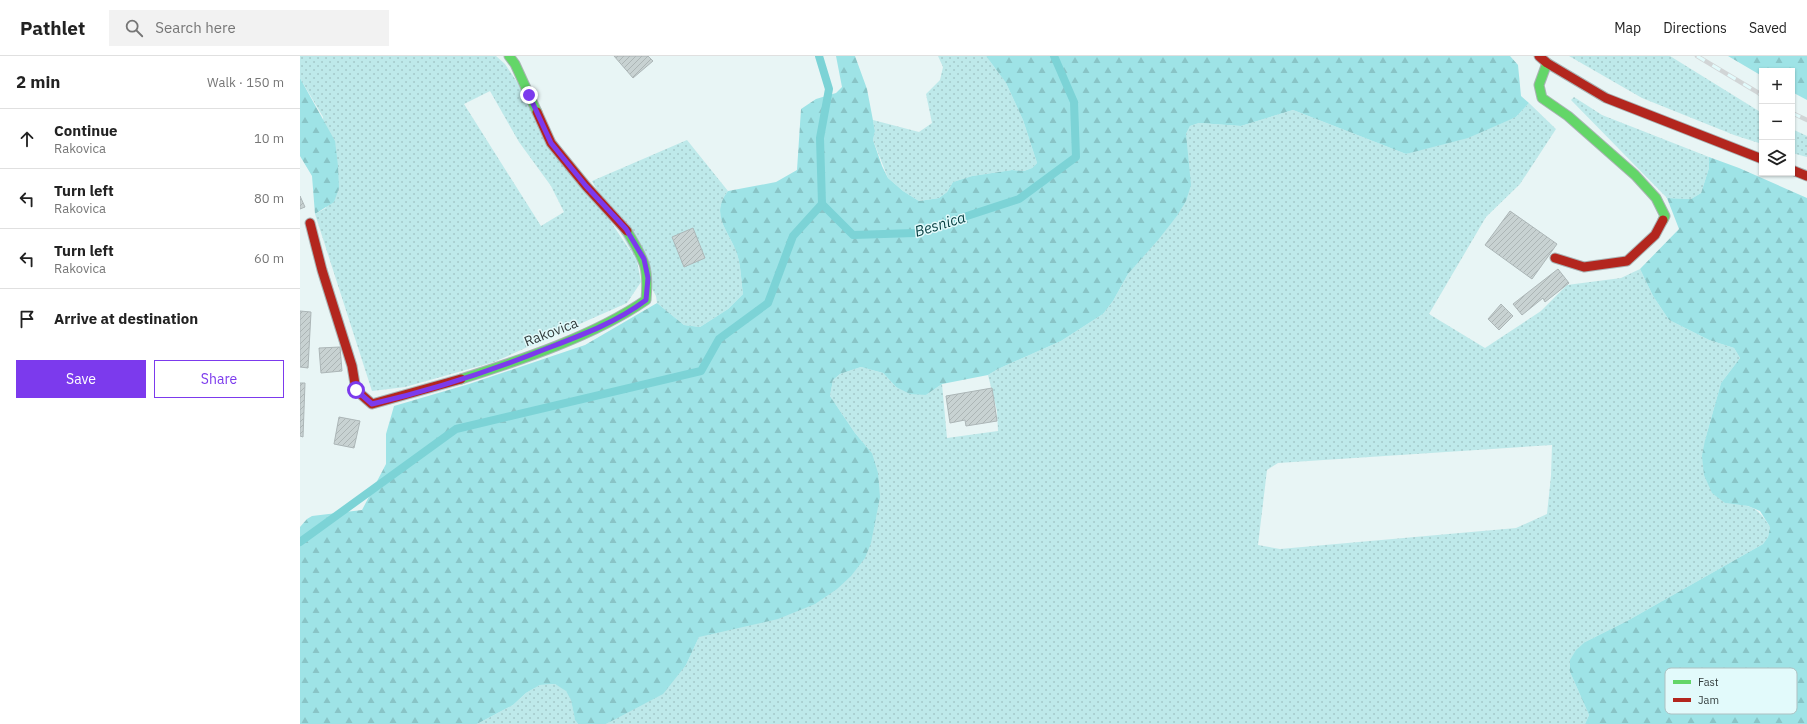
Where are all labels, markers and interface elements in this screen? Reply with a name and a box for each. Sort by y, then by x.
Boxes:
search box [109,10,389,46]
text: Pathlet [20,16,85,40]
icon: search [123,17,145,39]
text: Search here [155,18,236,37]
text: Map [1614,19,1641,37]
text: Directions [1663,19,1727,37]
text: Saved [1749,19,1787,37]
map controls [1759,68,1795,176]
button: + [1759,68,1795,104]
text: 2 min [16,71,60,93]
text: Walk · 150 m [207,74,284,91]
route end [520,86,538,104]
button: − [1759,104,1795,140]
text: Continue [54,121,118,140]
icon: ahead [16,128,38,150]
text: 10 m [254,130,284,147]
text: Rakovica [54,140,106,157]
button: layers [1759,140,1795,176]
text: Turn left [54,181,114,200]
icon: left [16,188,38,210]
text: 80 m [254,190,284,207]
text: Rakovica [54,200,106,217]
water label: Besnica [912,207,968,241]
text: Turn left [54,241,114,260]
icon: left [16,248,38,270]
text: 60 m [254,250,284,267]
text: Rakovica [54,260,106,277]
icon: arrive [16,308,38,330]
text: Arrive at destination [54,309,198,328]
street label: Rakovica [522,313,581,350]
button: Save [16,360,146,398]
button: Share [154,360,284,398]
route start [347,381,365,399]
legend [1665,668,1797,714]
text: Fast [1698,675,1719,689]
text: Jam [1698,693,1719,707]

